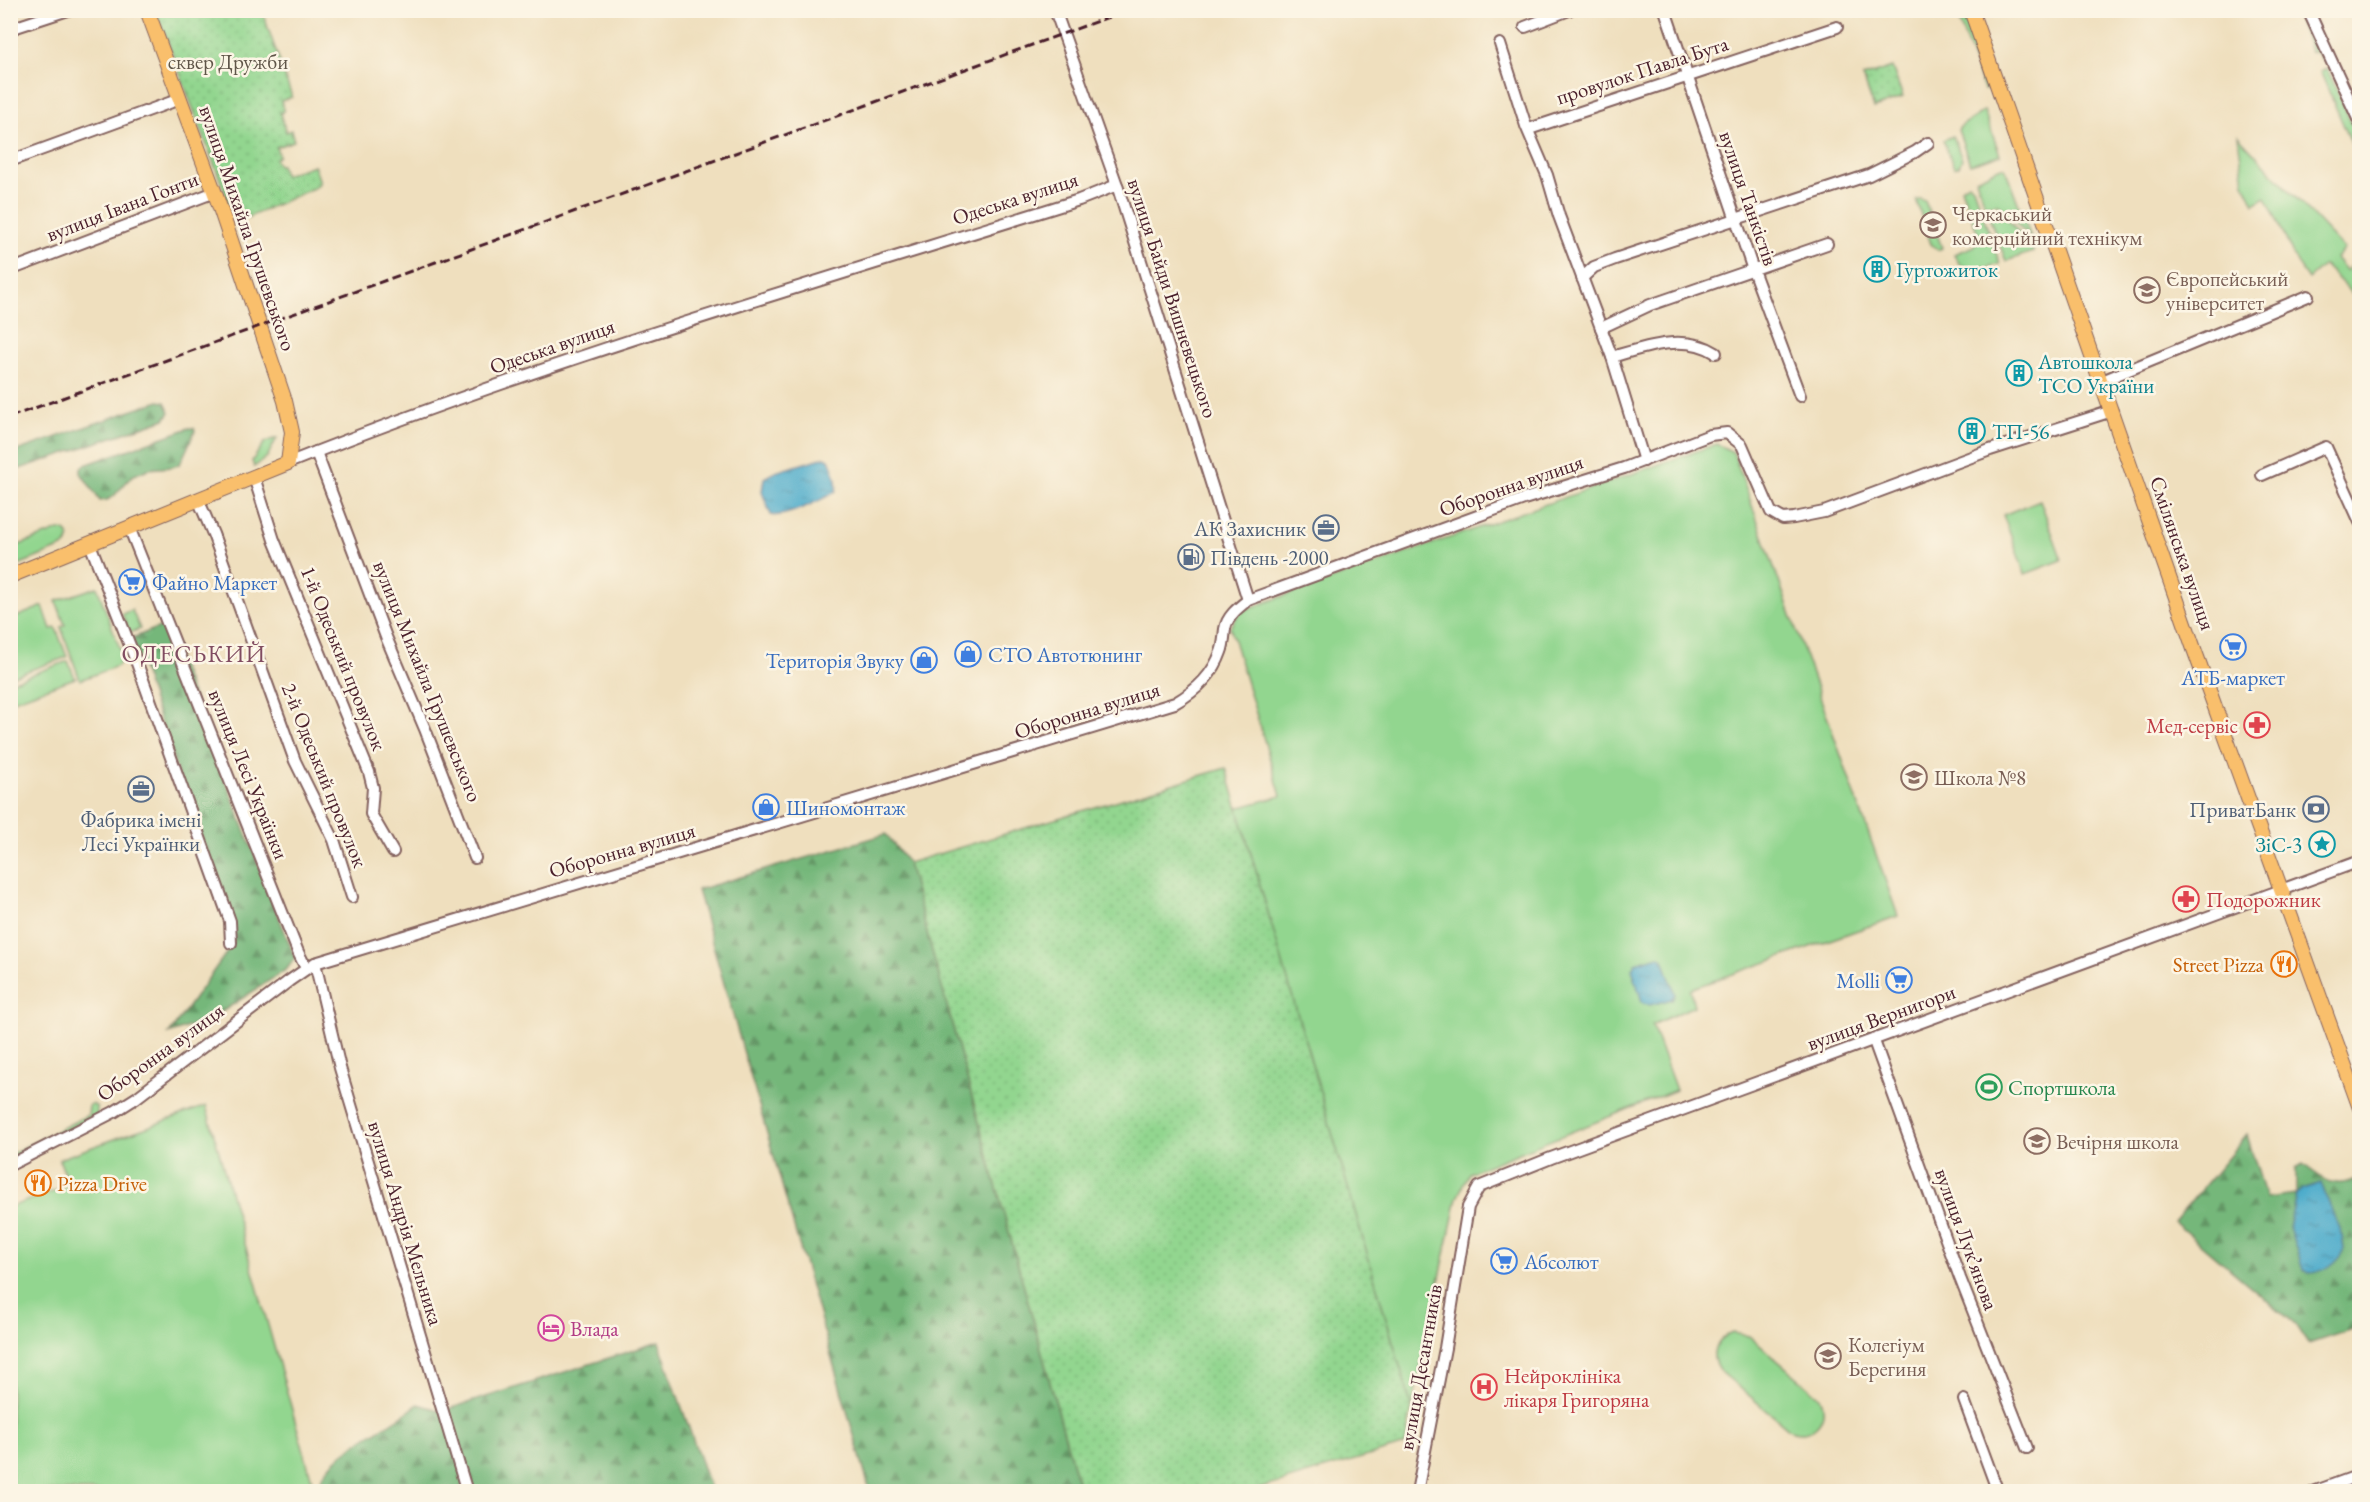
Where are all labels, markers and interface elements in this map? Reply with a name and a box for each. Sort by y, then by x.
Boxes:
street label: провулок Павла Бута [1553,29,1732,111]
park label: сквер Дружби [168,48,288,75]
street label: вулиця Михайла Грушевського [193,102,303,354]
street label: вулиця Танкістів [1713,127,1785,269]
street label: вулиця Івана Гонти [42,165,202,247]
street label: Одеська вулиця [949,165,1081,231]
street label: вулиця Байди Вишневецького [1121,175,1225,421]
place label: Черкаський комерційний технікум [1952,200,2142,251]
school or university icon: Черкаський комерційний технікум [1918,210,1948,240]
building icon: Гуртожиток [1862,254,1892,284]
place label: Гуртожиток [1896,256,1998,283]
place label: Європейський університет [2166,265,2288,316]
school or university icon: Європейський університет [2132,275,2162,305]
street label: Одеська вулиця [486,312,618,380]
place label: Автошкола ТСО України [2037,348,2154,399]
building icon: Автошкола ТСО України [2004,358,2034,388]
building icon: ТП-56 [1957,416,1987,446]
place label: ТП-56 [1992,418,2049,445]
street label: Оборонна вулиця [1435,448,1587,522]
street label: Смілянська вулиця [2144,473,2222,633]
office icon: АК Захисник [1311,513,1341,543]
place label: АК Захисник [1193,515,1306,542]
fuel station icon: Південь -2000 [1176,542,1206,572]
place label: Південь -2000 [1210,544,1329,571]
street label: вулиця Михайла Грушевського [367,556,489,806]
street label: 1-й Одеський провулок [295,562,393,754]
supermarket icon: Файно Маркет [117,567,147,597]
place label: Файно Маркет [152,569,278,596]
supermarket icon: АТБ-маркет [2218,632,2248,662]
district label: ОДЕСЬКИЙ [122,638,266,669]
shop icon: СТО Автотюнинг [953,639,983,669]
place label: СТО Автотюнинг [988,641,1143,668]
shop icon: Територія Звуку [909,645,939,675]
place label: Територія Звуку [766,647,905,674]
place label: АТБ-маркет [2180,664,2285,691]
street label: Оборонна вулиця [1011,675,1163,745]
street label: 2-й Одеський провулок [276,679,374,871]
street label: вулиця Лесі Українки [203,685,295,863]
pharmacy icon: Мед-сервіс [2242,710,2272,740]
place label: Мед-сервіс [2146,712,2238,739]
school or university icon: Школа №8 [1899,762,1929,792]
place label: Школа №8 [1934,764,2026,791]
office icon: Фабрика імені Лесі Українки [126,774,156,804]
shop icon: Шиномонтаж [751,792,781,822]
place label: Шиномонтаж [786,794,906,821]
bank icon: ПриватБанк [2301,794,2331,824]
place label: ПриватБанк [2189,796,2296,823]
place label: Фабрика імені Лесі Українки [81,806,201,857]
street label: Оборонна вулиця [546,816,698,884]
place icon: ЗіС-3 [2307,829,2337,859]
place label: ЗіС-3 [2255,831,2302,858]
pharmacy icon: Подорожник [2171,884,2201,914]
place label: Подорожник [2206,886,2321,913]
restaurant icon: Street Pizza [2269,949,2299,979]
place label: Street Pizza [2173,951,2265,978]
supermarket icon: Molli [1884,965,1914,995]
place label: Molli [1836,967,1880,994]
street label: вулиця Вернигори [1803,978,1959,1056]
street label: Оборонна вулиця [91,997,229,1107]
sports icon: Спортшкола [1974,1072,2004,1102]
place label: Спортшкола [2008,1074,2116,1101]
street label: вулиця Андрія Мельника [362,1117,450,1329]
school or university icon: Вечірня школа [2022,1126,2052,1156]
place label: Вечірня школа [2056,1128,2180,1155]
street label: вулиця Лукʼянова [1929,1164,2005,1314]
restaurant icon: Pizza Drive [23,1168,53,1198]
place label: Pizza Drive [57,1170,147,1197]
supermarket icon: Абсолют [1489,1246,1519,1276]
place label: Абсолют [1523,1248,1599,1275]
street label: вулиця Десантників [1392,1282,1448,1452]
hotel icon: Влада [536,1313,566,1343]
place label: Влада [570,1315,619,1342]
place label: Колегіум Берегиня [1848,1331,1926,1382]
school or university icon: Колегіум Берегиня [1813,1341,1843,1371]
place label: Нейроклініка лікаря Григоряна [1504,1362,1650,1413]
hospital icon: Нейроклініка лікаря Григоряна [1469,1372,1499,1402]

